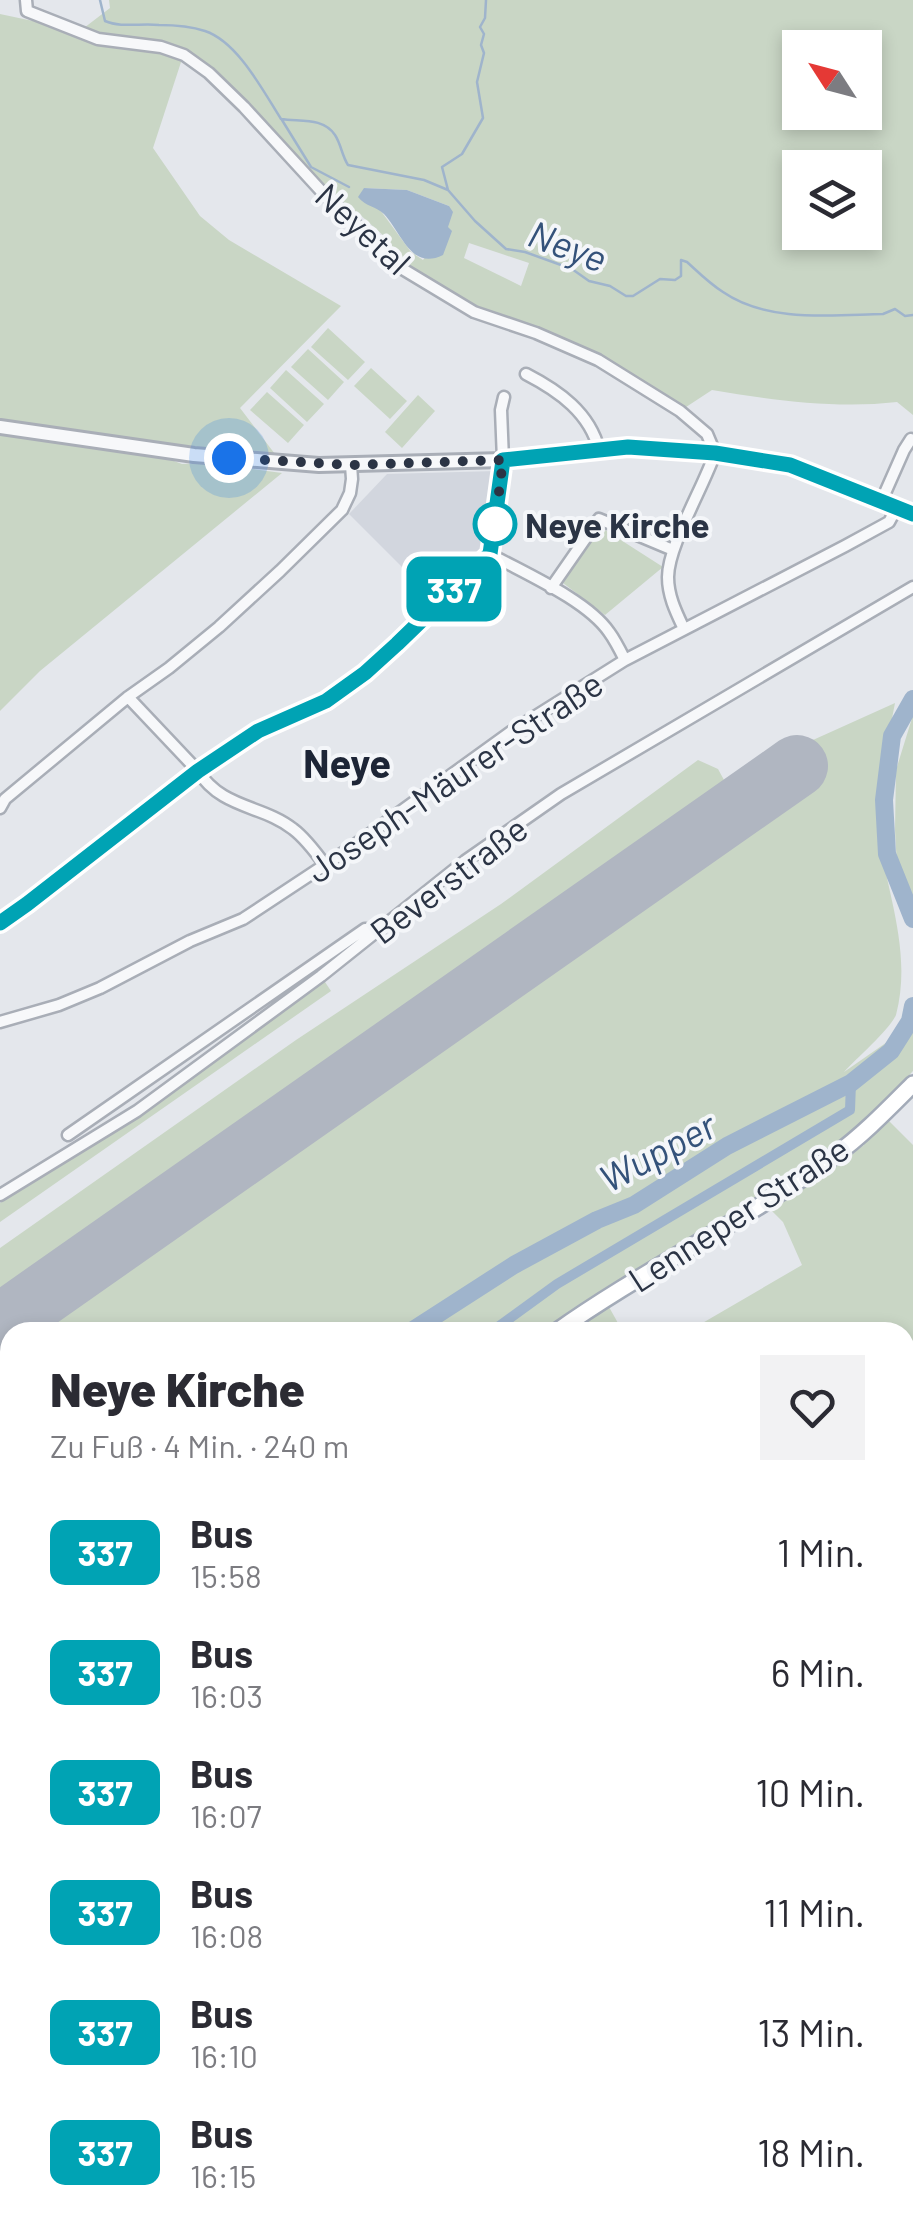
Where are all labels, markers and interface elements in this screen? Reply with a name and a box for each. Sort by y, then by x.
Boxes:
north arrow [782,30,882,130]
map controls [782,30,882,250]
button: layers [782,150,882,250]
street label: Neyetal [308,174,420,282]
water label: Neye [522,209,614,281]
your location [204,433,254,483]
marker: Neye Kirche [474,503,516,545]
place label: Neye Kirche [525,503,710,545]
line badge: 337 [396,556,512,622]
text: 337 [426,568,482,610]
street label: Joseph-Mäurer-Straße [298,661,610,891]
district label: Neye [303,738,391,786]
street label: Beverstraße [361,806,535,952]
water label: Wupper [591,1101,725,1201]
street label: Lenneper Straße [620,1126,856,1300]
button: heart [760,1355,865,1460]
text: Neye Kirche [50,1359,305,1417]
text: Zu Fuß · 4 Min. · 240 m [50,1426,349,1464]
text: Bus [190,1510,253,1556]
text: 1 Min. [777,1529,865,1575]
text: 337 [77,1531,133,1573]
text: 15:58 [190,1556,262,1594]
text: Bus [190,1630,253,1676]
text: 6 Min. [771,1649,865,1695]
text: 337 [77,1651,133,1693]
text: 16:03 [190,1676,263,1714]
text: Bus [190,1750,253,1796]
text: 10 Min. [756,1769,865,1815]
text: 337 [77,1771,133,1813]
text: 16:07 [190,1796,262,1834]
text: Bus [190,1870,253,1916]
text: 11 Min. [764,1889,865,1935]
text: 337 [77,1891,133,1933]
text: 16:08 [190,1916,263,1954]
text: Bus [190,1990,253,2036]
text: 13 Min. [757,2009,865,2055]
text: 337 [77,2011,133,2053]
text: 16:10 [190,2036,258,2074]
text: Bus [190,2110,253,2156]
text: 18 Min. [757,2129,865,2175]
text: 337 [77,2131,133,2173]
text: 16:15 [190,2156,256,2194]

